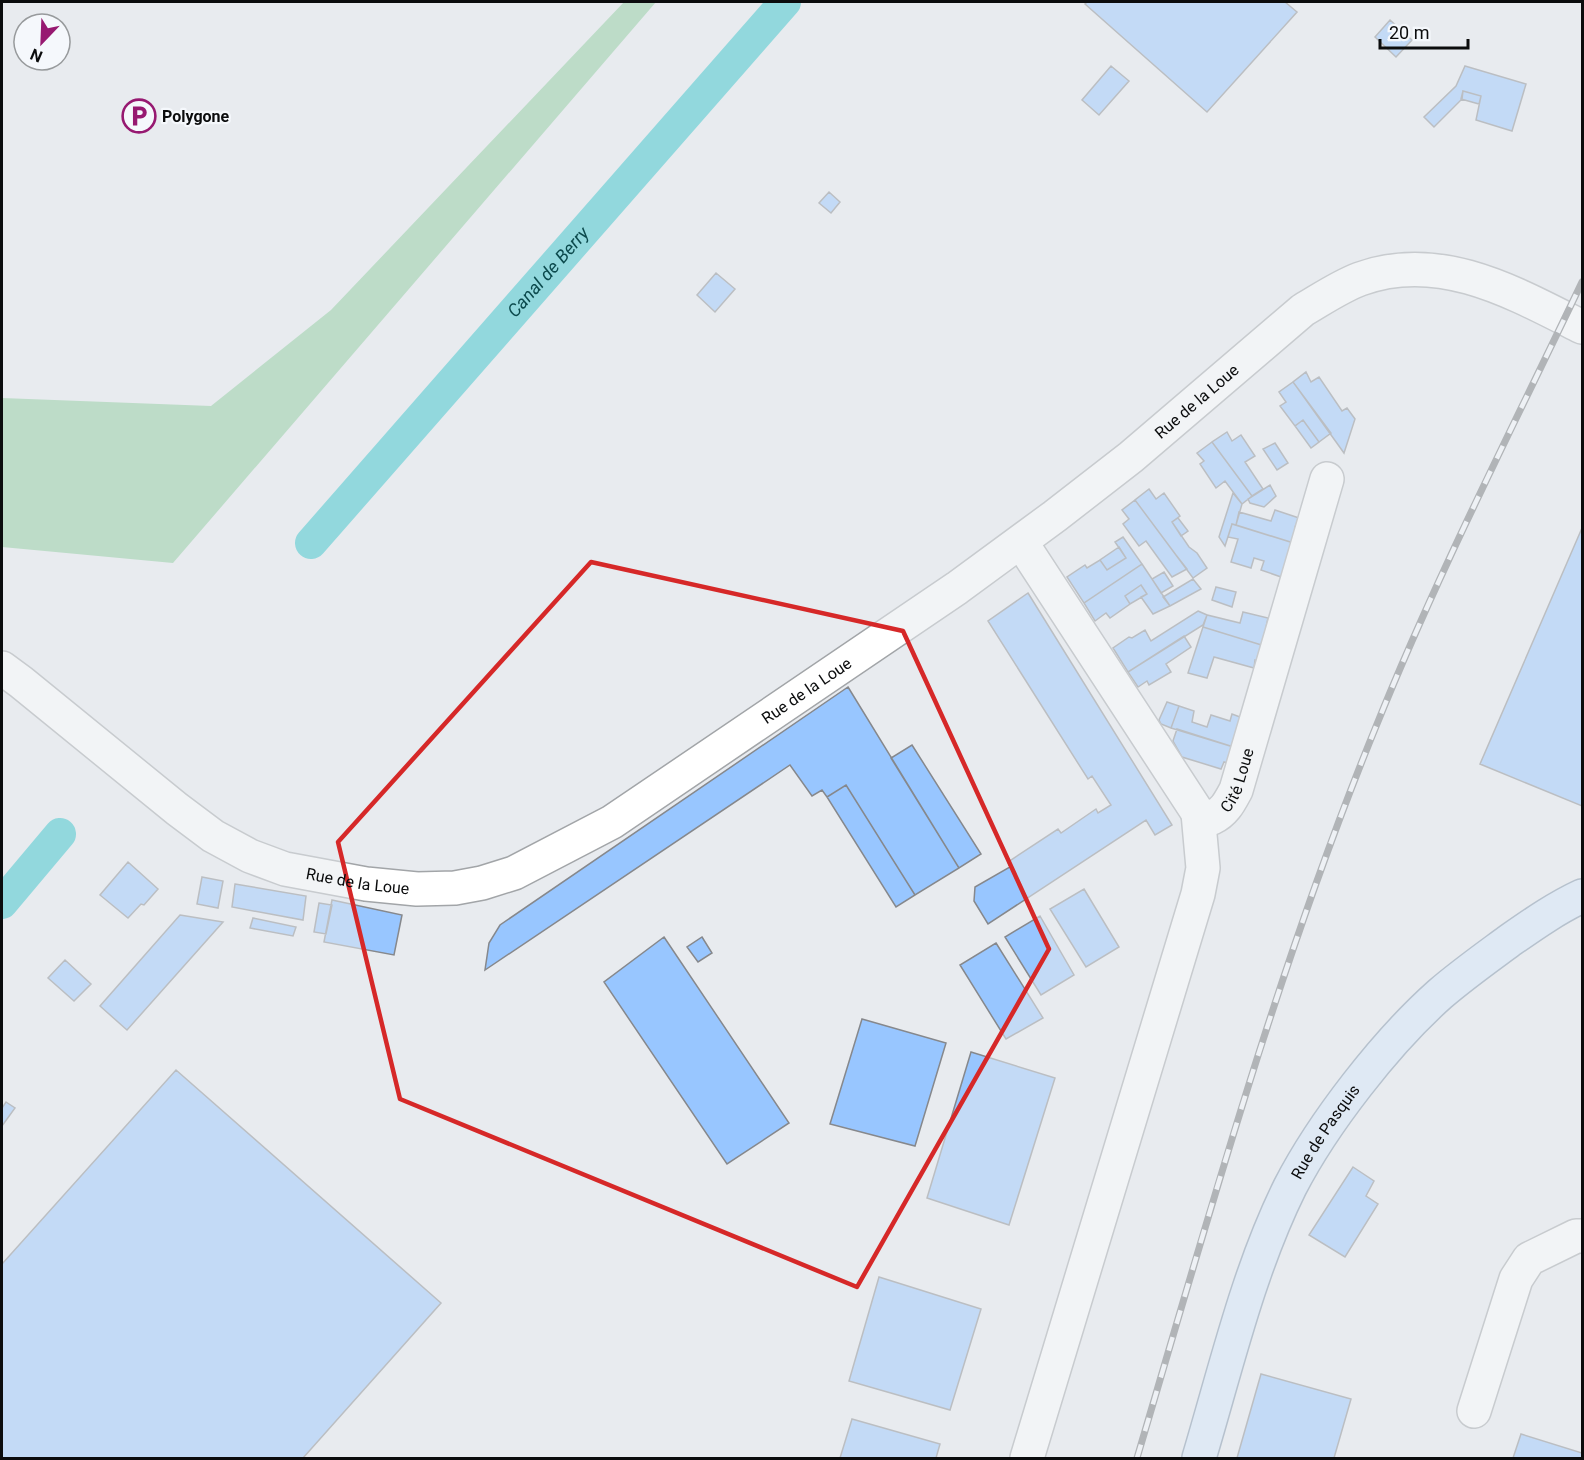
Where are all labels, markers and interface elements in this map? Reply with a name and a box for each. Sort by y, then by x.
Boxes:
north arrow [12,12,72,72]
scale bar [1380,12,1468,50]
text: 20 m [1389,22,1429,43]
text: N [27,44,45,66]
parking icon: Polygone [121,98,157,134]
place label: Polygone [162,107,230,126]
water label: Canal de Berry [503,222,593,321]
street label: Rue de la Loue [1151,360,1243,443]
street label: Rue de la Loue [758,654,855,728]
street label: Cité Loue [1216,746,1258,816]
street label: Rue de la Loue [305,864,410,898]
street label: Rue de Pasquis [1287,1081,1364,1183]

